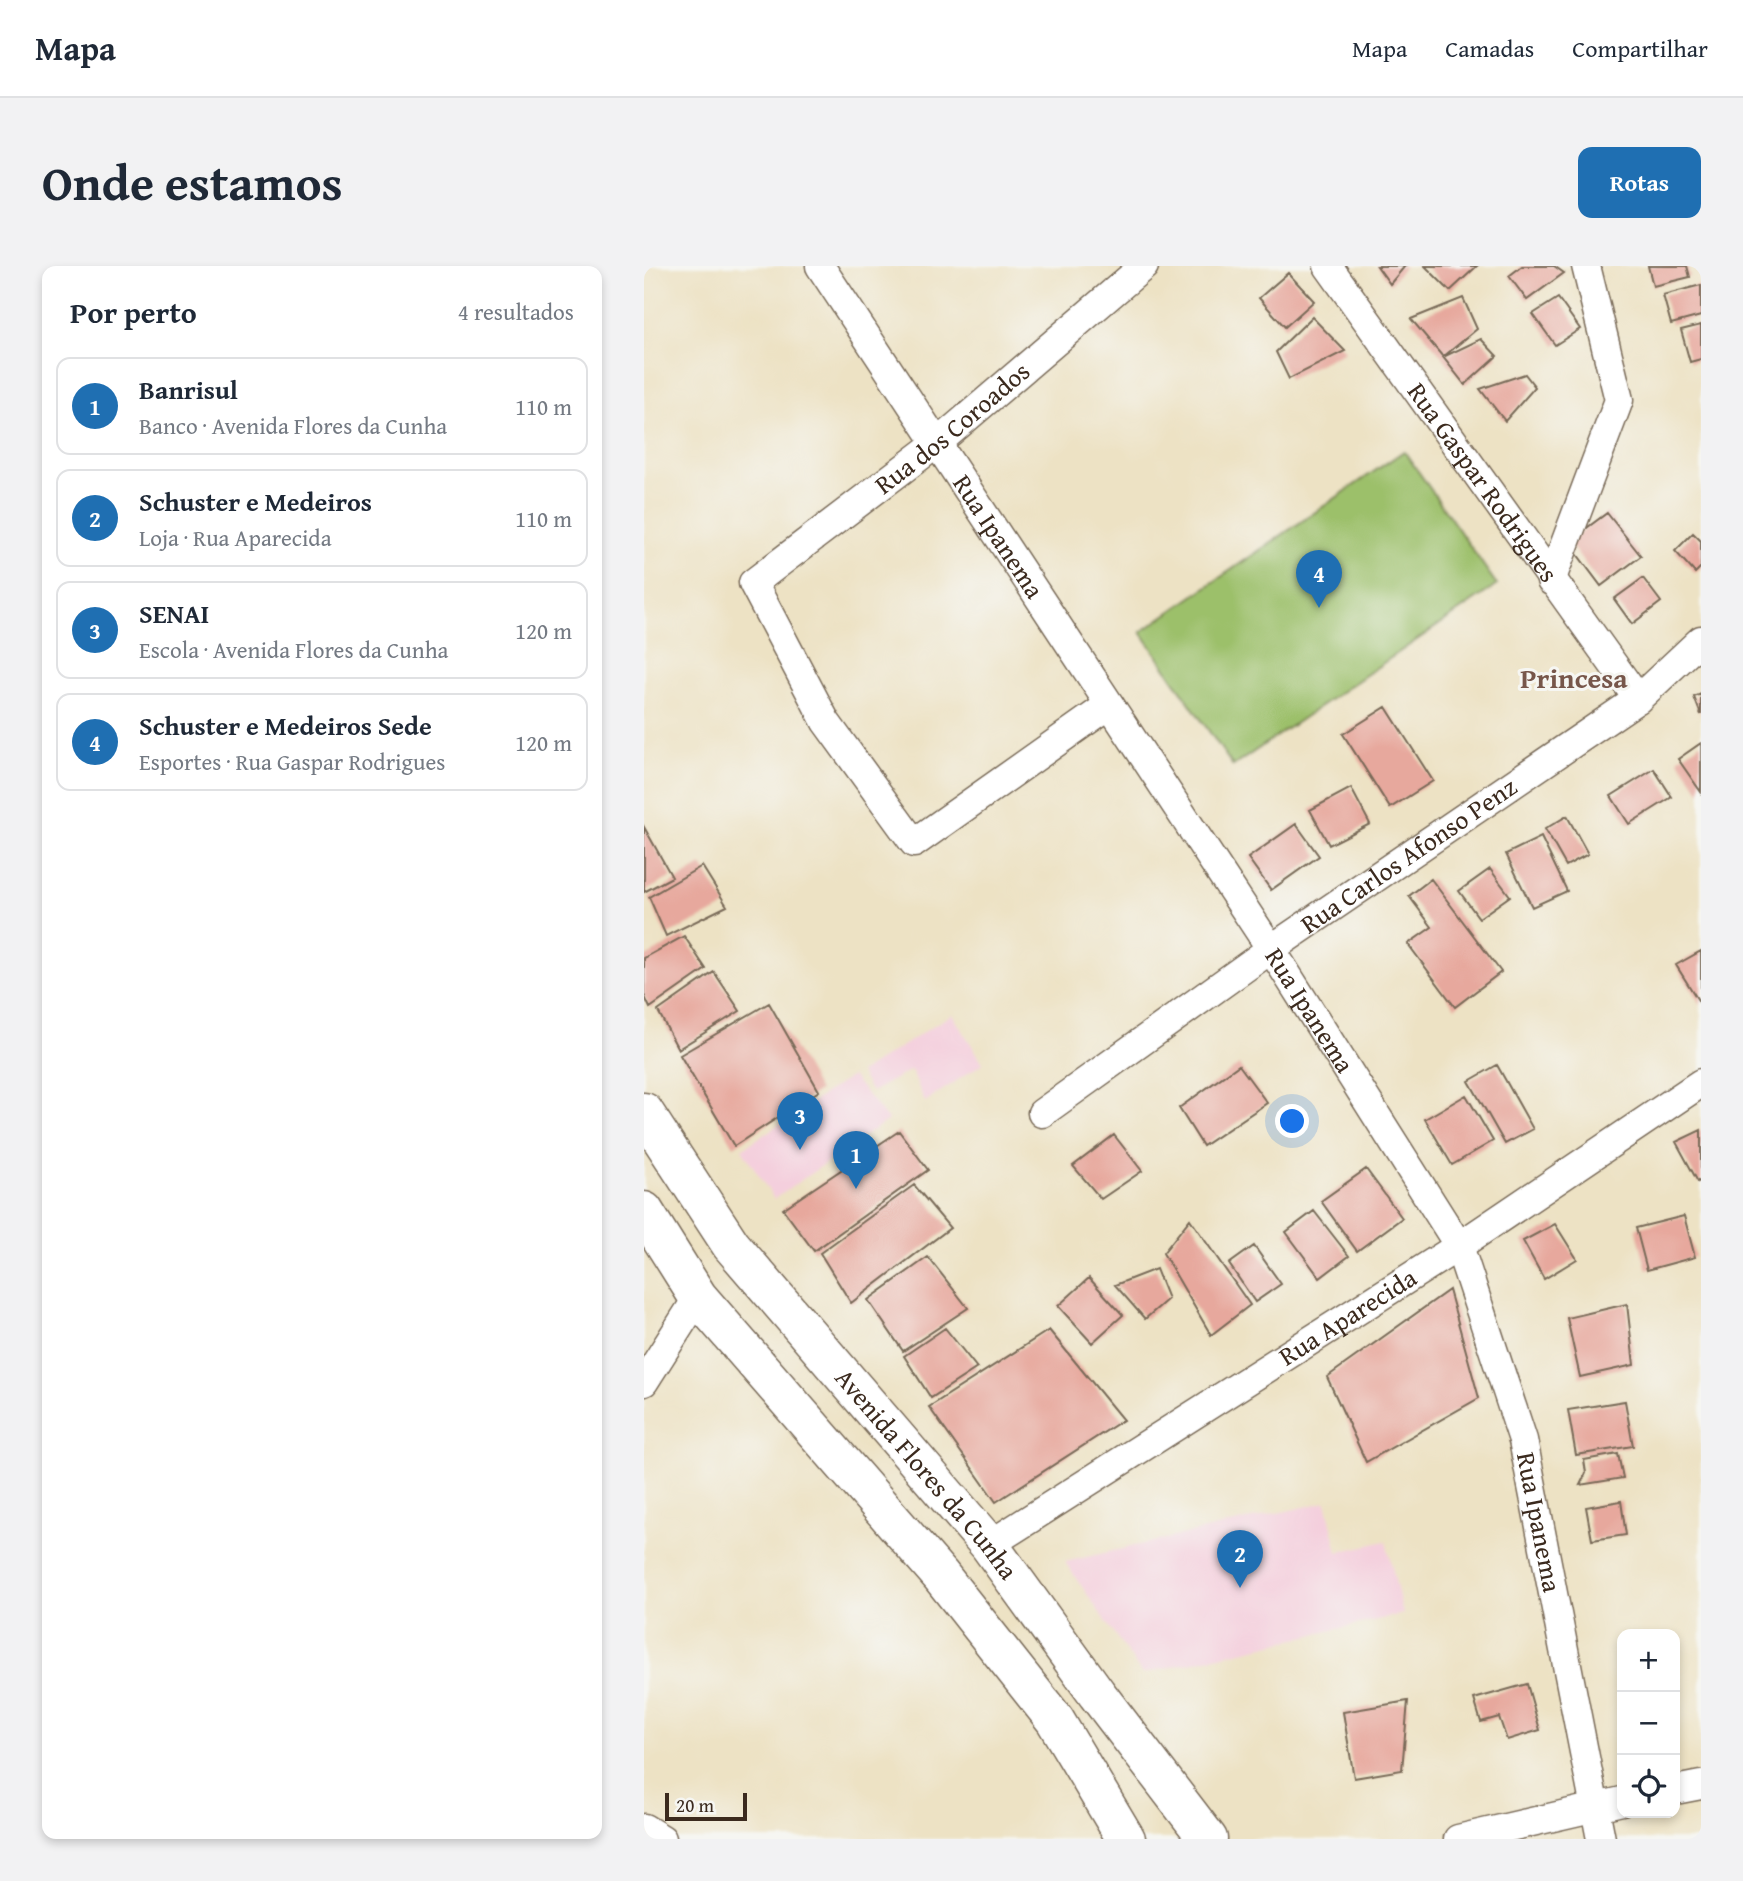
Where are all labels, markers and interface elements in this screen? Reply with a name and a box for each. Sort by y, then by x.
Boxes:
text: Mapa [35,24,116,72]
text: Mapa [1352,31,1407,66]
text: Camadas [1445,31,1534,66]
text: Compartilhar [1572,31,1708,66]
text: Onde estamos [42,146,343,218]
button: Rotas [1578,147,1701,218]
text: Por perto [70,290,197,334]
text: 4 resultados [458,295,574,328]
street label: Rua dos Coroados [866,352,1038,503]
text: Banrisul [139,370,238,409]
street label: Rua Gaspar Rodrigues [1398,374,1568,590]
text: 1 [89,390,101,423]
text: 110 m [515,390,572,423]
text: Banco · Avenida Flores da Cunha [139,409,447,442]
street label: Rua Ipanema [944,466,1055,607]
text: Schuster e Medeiros [139,482,372,521]
text: 2 [89,502,101,535]
text: 110 m [515,502,572,535]
text: Loja · Rua Aparecida [139,521,332,554]
pin: 4 [1296,550,1342,608]
text: SENAI [139,594,209,633]
text: 3 [89,614,101,647]
text: 120 m [515,614,572,647]
text: Escola · Avenida Flores da Cunha [139,633,448,666]
district label: Princesa [1520,657,1628,698]
text: Schuster e Medeiros Sede [139,706,432,745]
text: 4 [89,726,101,759]
text: 120 m [515,726,572,759]
text: Esportes · Rua Gaspar Rodrigues [139,745,445,778]
street label: Rua Carlos Afonso Penz [1292,767,1524,943]
street label: Rua Ipanema [1256,940,1365,1081]
pin: 3 [777,1092,823,1150]
your location [1275,1104,1309,1138]
pin: 1 [833,1131,879,1189]
street label: Rua Aparecida [1271,1258,1425,1375]
street label: Avenida Flores da Cunha [826,1359,1028,1588]
street label: Rua Ipanema [1507,1449,1572,1596]
pin: 2 [1217,1530,1263,1588]
map controls [1617,1629,1680,1818]
button: + [1617,1629,1680,1692]
button: − [1617,1692,1680,1755]
button: locate [1617,1755,1680,1818]
scale bar [665,1790,747,1822]
text: 20 m [676,1791,714,1819]

